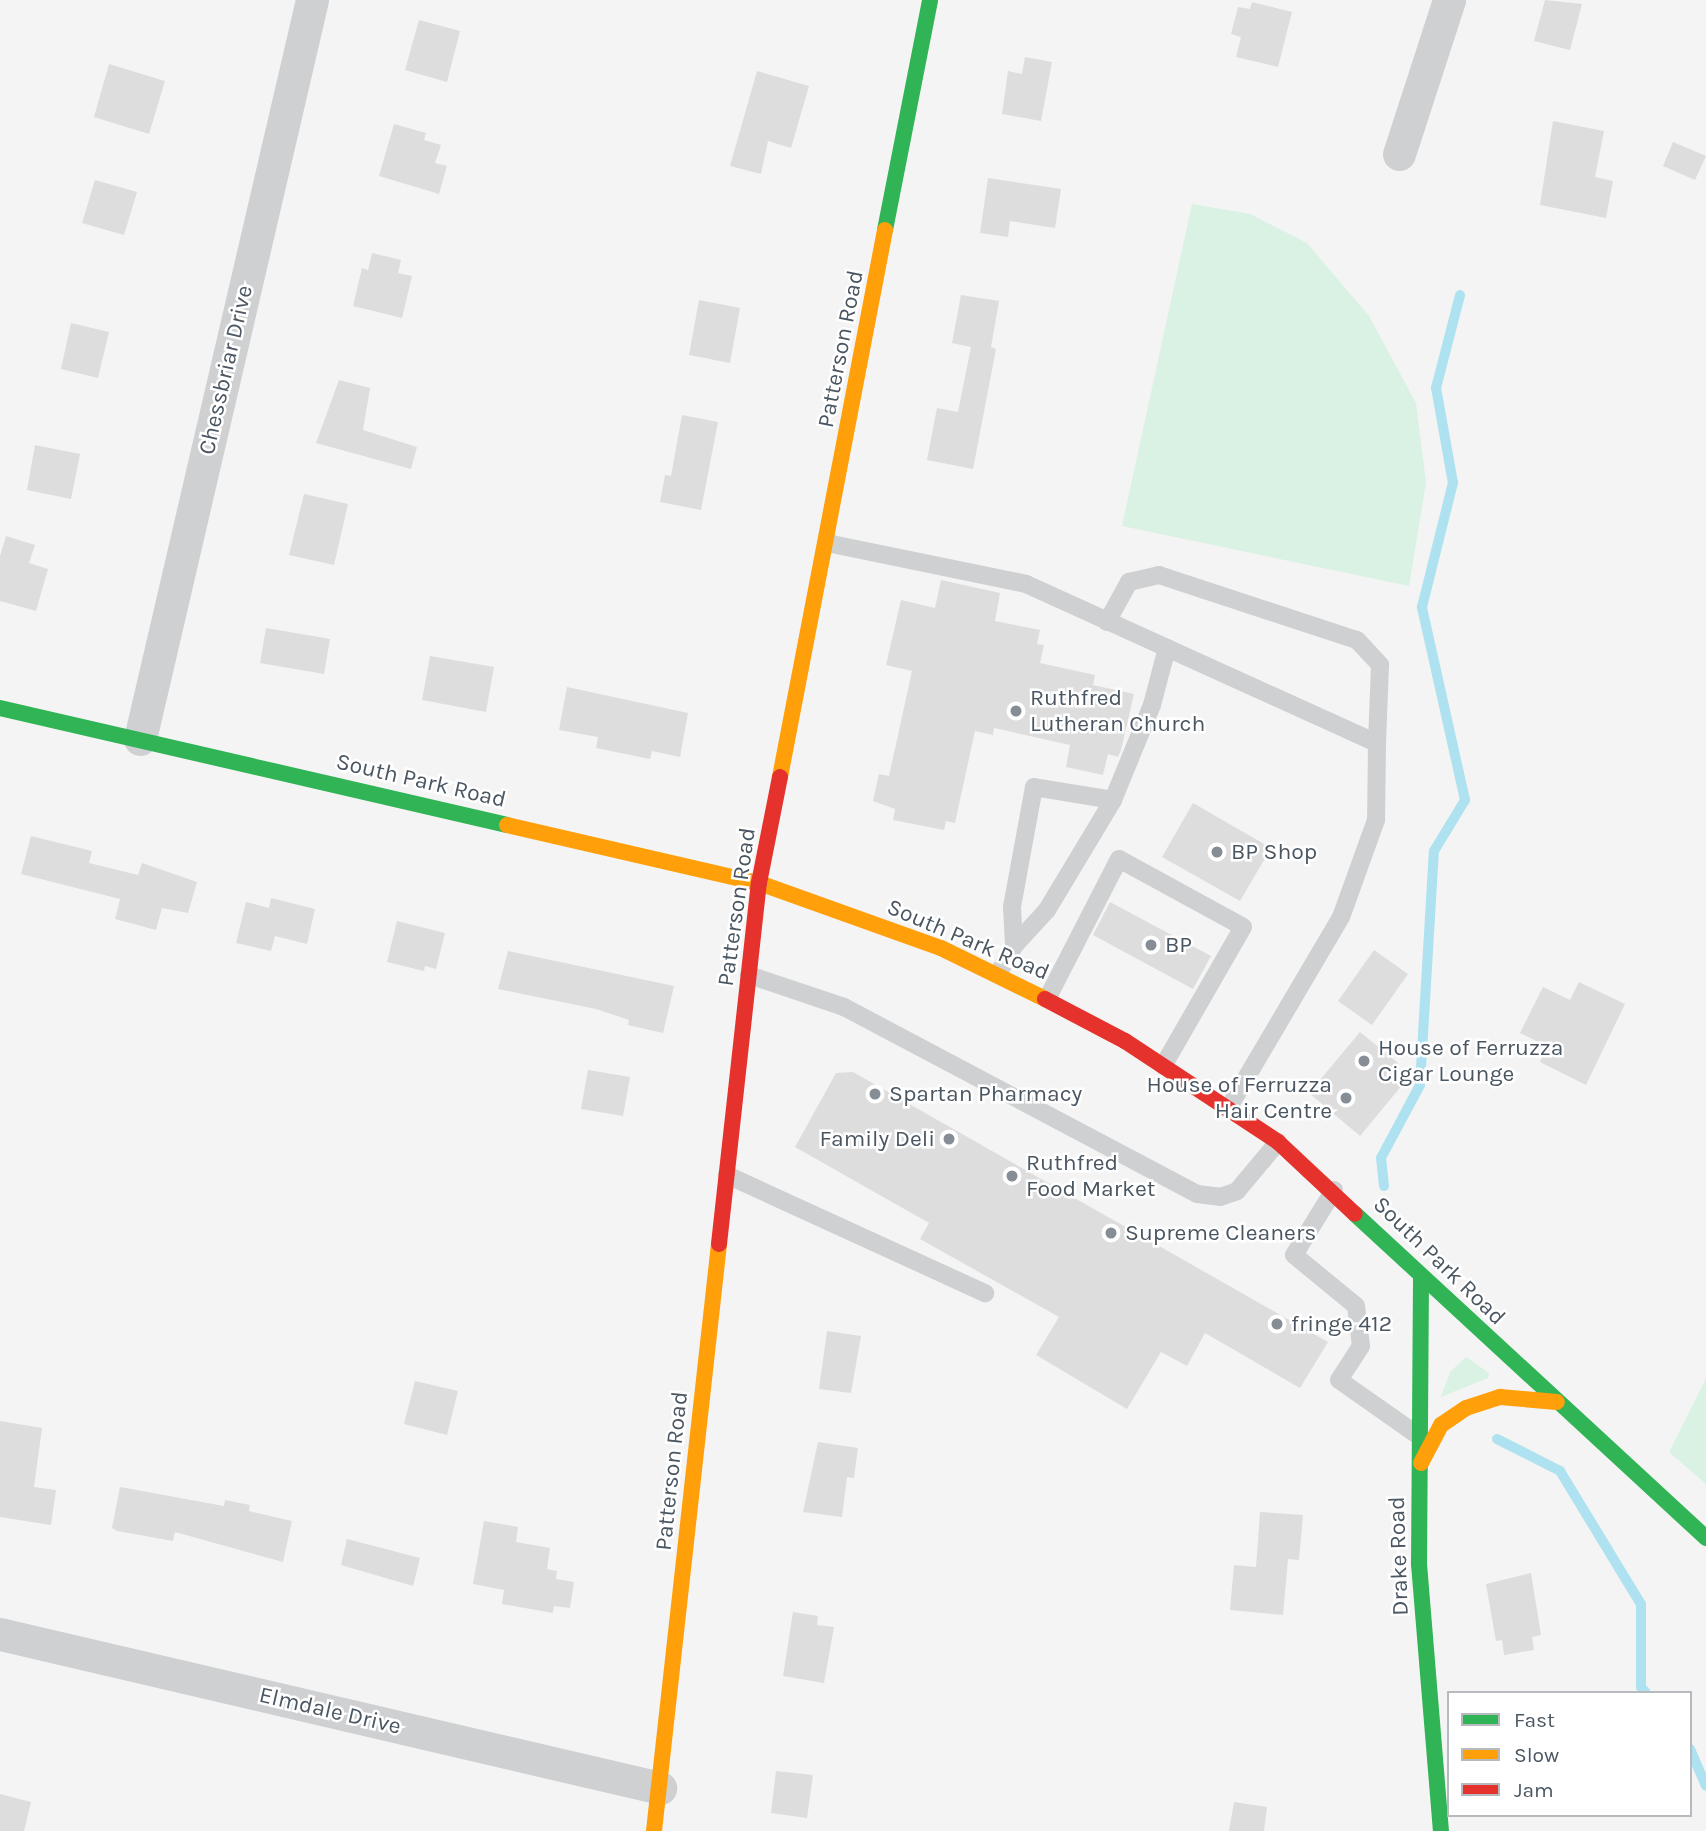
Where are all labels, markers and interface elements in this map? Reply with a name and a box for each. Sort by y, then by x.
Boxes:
street label: Patterson Road [812,268,870,430]
street label: Chessbriar Drive [193,283,259,457]
place label: Ruthfred Lutheran Church [1030,684,1205,738]
marker: Ruthfred Lutheran Church [1008,703,1024,719]
street label: South Park Road [333,748,509,814]
street label: Patterson Road [712,826,762,988]
place label: BP Shop [1231,838,1317,866]
marker: BP Shop [1209,844,1225,860]
street label: South Park Road [883,893,1053,987]
place label: BP [1165,931,1192,959]
marker: BP [1143,937,1159,953]
place label: House of Ferruzza Cigar Lounge [1378,1034,1563,1088]
marker: House of Ferruzza Cigar Lounge [1356,1053,1372,1069]
place label: House of Ferruzza Hair Centre [1147,1071,1332,1125]
place label: Spartan Pharmacy [889,1080,1082,1108]
marker: Spartan Pharmacy [867,1086,883,1102]
marker: House of Ferruzza Hair Centre [1338,1090,1354,1106]
place label: Family Deli [820,1125,935,1153]
marker: Family Deli [941,1131,957,1147]
place label: Ruthfred Food Market [1026,1149,1156,1203]
marker: Ruthfred Food Market [1004,1168,1020,1184]
street label: South Park Road [1367,1191,1511,1331]
place label: Supreme Cleaners [1125,1219,1316,1247]
marker: Supreme Cleaners [1103,1225,1119,1241]
place label: fringe 412 [1291,1310,1392,1338]
marker: fringe 412 [1269,1316,1285,1332]
street label: Patterson Road [650,1390,694,1552]
street label: Drake Road [1383,1496,1415,1616]
street label: Elmdale Drive [256,1681,404,1741]
legend [1447,1691,1692,1817]
text: Fast [1514,1708,1555,1732]
text: Slow [1514,1743,1559,1767]
text: Jam [1514,1778,1554,1802]

